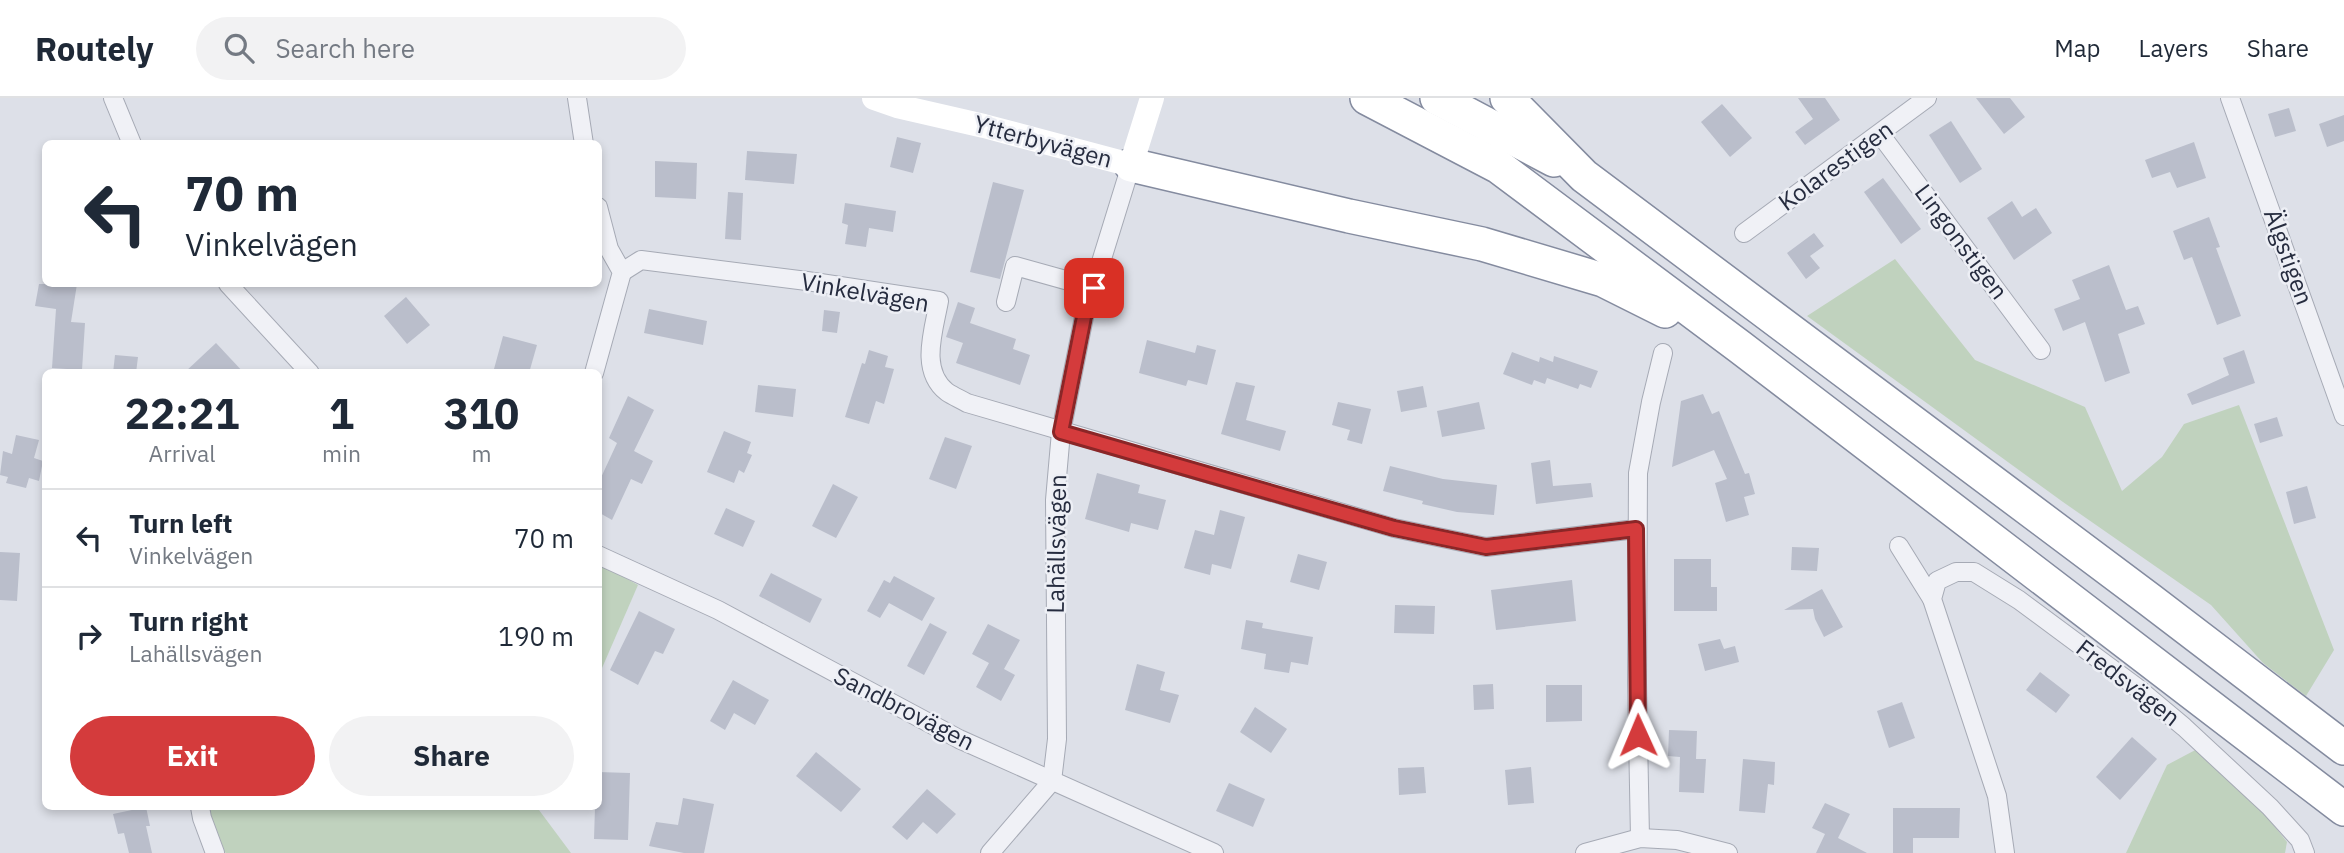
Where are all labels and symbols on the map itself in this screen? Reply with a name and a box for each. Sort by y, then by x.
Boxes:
street label: Ytterbyvägen [971,107,1116,175]
street label: Kolarestigen [1772,113,1899,218]
street label: Lingonstigen [1908,177,2016,306]
street label: Älgstigen [2257,204,2321,309]
pin [1064,258,1124,318]
street label: Vinkelvägen [799,265,932,319]
street label: Lahällsvägen [1039,474,1073,614]
street label: Fredsvägen [2070,631,2187,733]
street label: Sandbrovägen [829,659,980,757]
position arrow [1601,698,1675,772]

